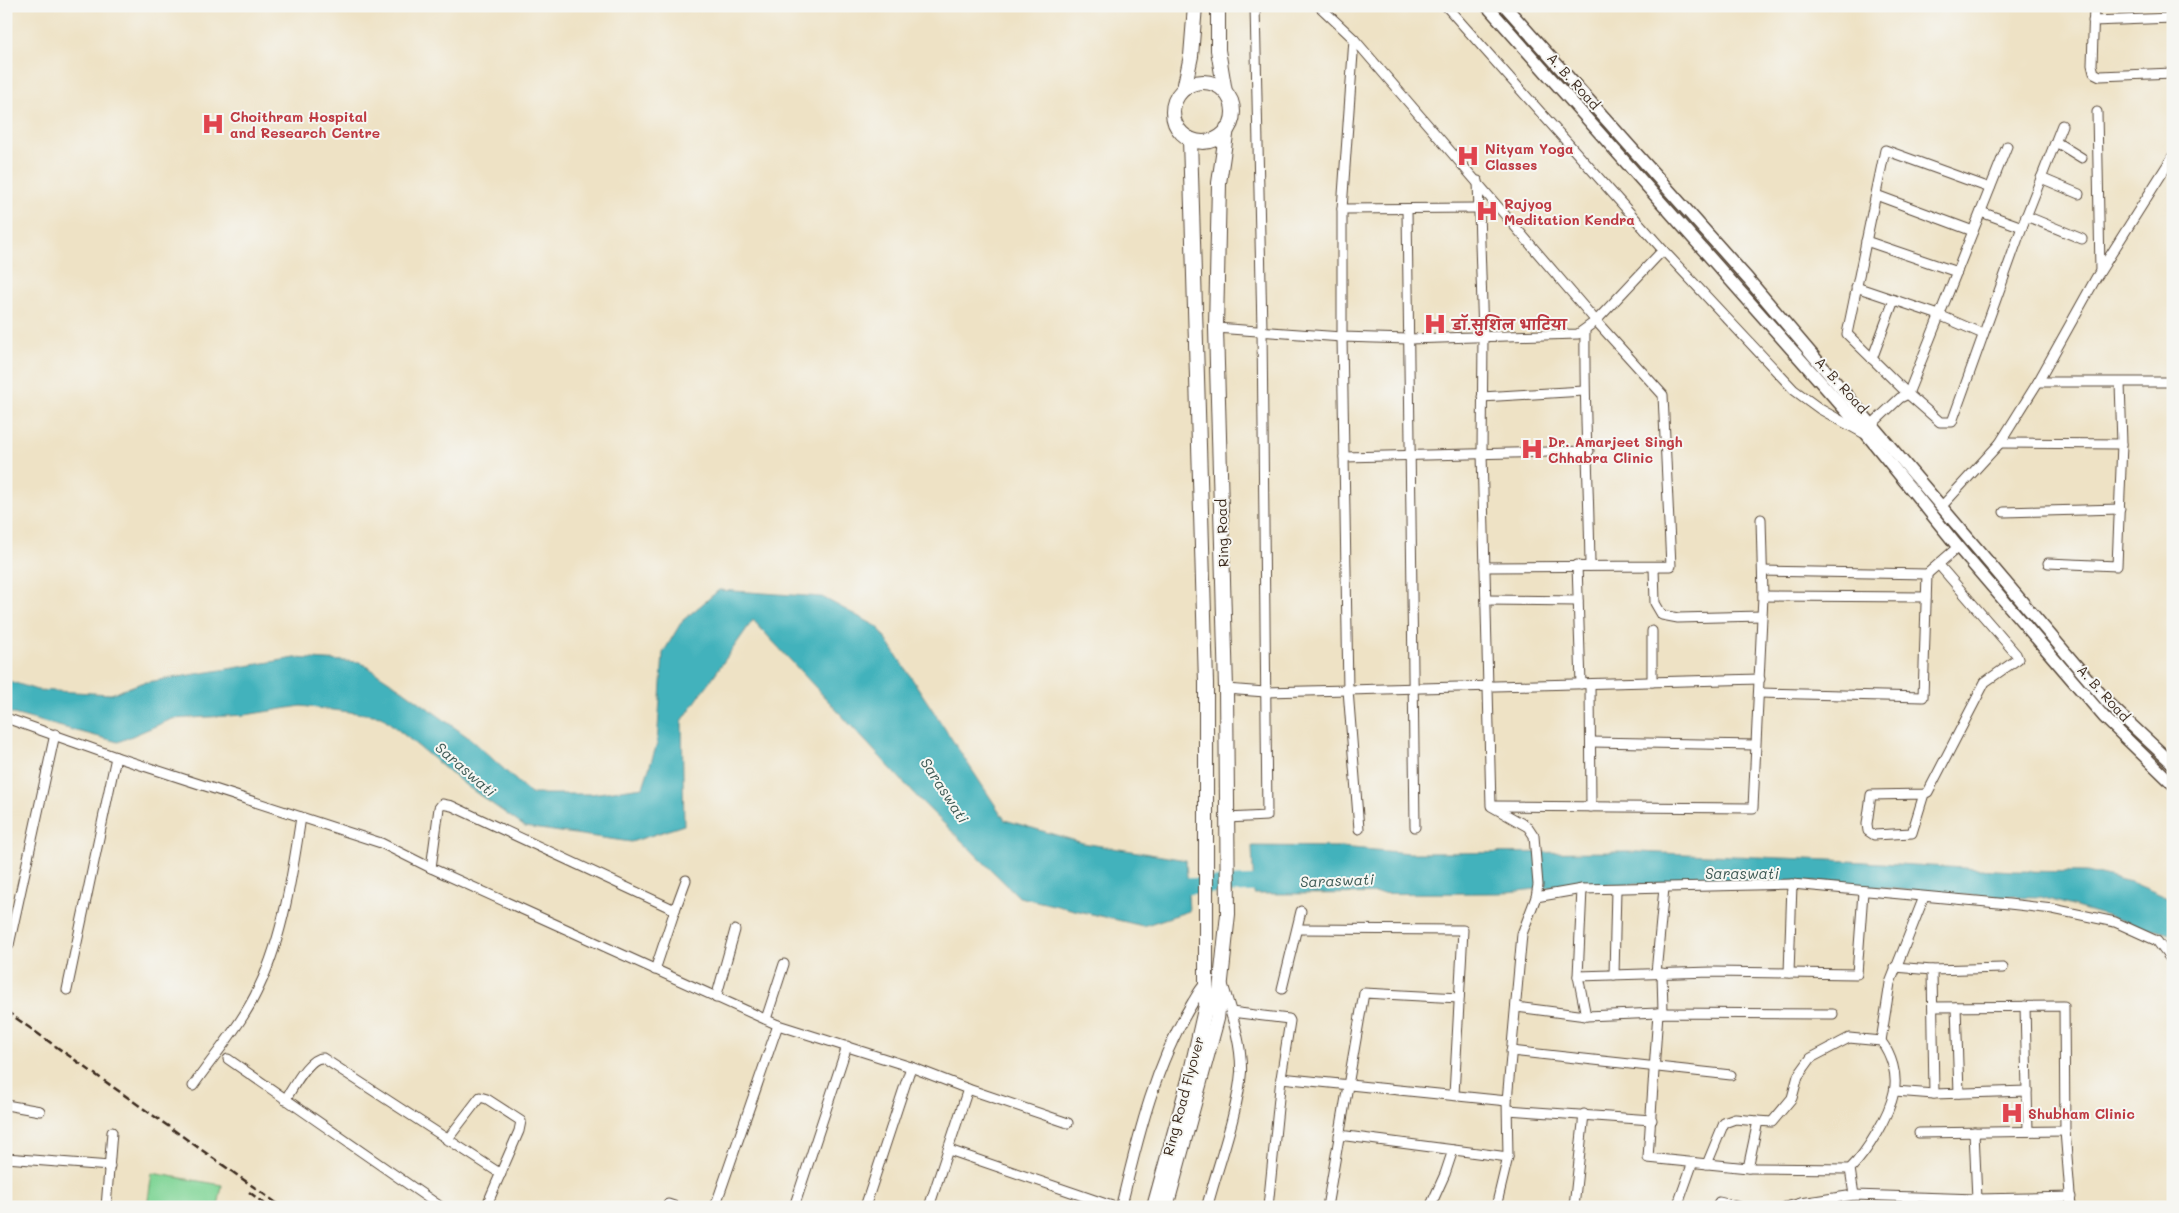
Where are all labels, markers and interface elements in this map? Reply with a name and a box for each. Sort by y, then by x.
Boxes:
street label: A. B. Road [1543,48,1605,114]
place label: Choithram Hospital and Research Centre [230,107,380,142]
hospital icon: Choithram Hospital and Research Centre [200,111,226,137]
place label: Nityam Yoga Classes [1485,139,1574,174]
hospital icon: Nityam Yoga Classes [1455,143,1481,169]
place label: Rajyog Meditation Kendra [1504,194,1635,229]
hospital icon: Rajyog Meditation Kendra [1474,198,1500,224]
hospital icon: डॉ.सुशिल भाटिया [1422,311,1448,337]
place label: डॉ.सुशिल भाटिया [1450,313,1569,336]
street label: A. B. Road [1811,352,1873,418]
place label: Dr. Amarjeet Singh Chhabra Clinic [1548,432,1683,467]
hospital icon: Dr. Amarjeet Singh Chhabra Clinic [1519,436,1545,462]
street label: Ring Road [1211,498,1233,568]
street label: A. B. Road [2073,660,2135,726]
water label: Saraswati [431,737,501,801]
water label: Saraswati [916,753,974,827]
water label: Saraswati [1705,863,1779,883]
water label: Saraswati [1300,869,1375,891]
street label: Ring Road Flyover [1158,1034,1208,1158]
hospital icon: Shubham Clinic [1999,1100,2025,1126]
place label: Shubham Clinic [2028,1104,2135,1123]

